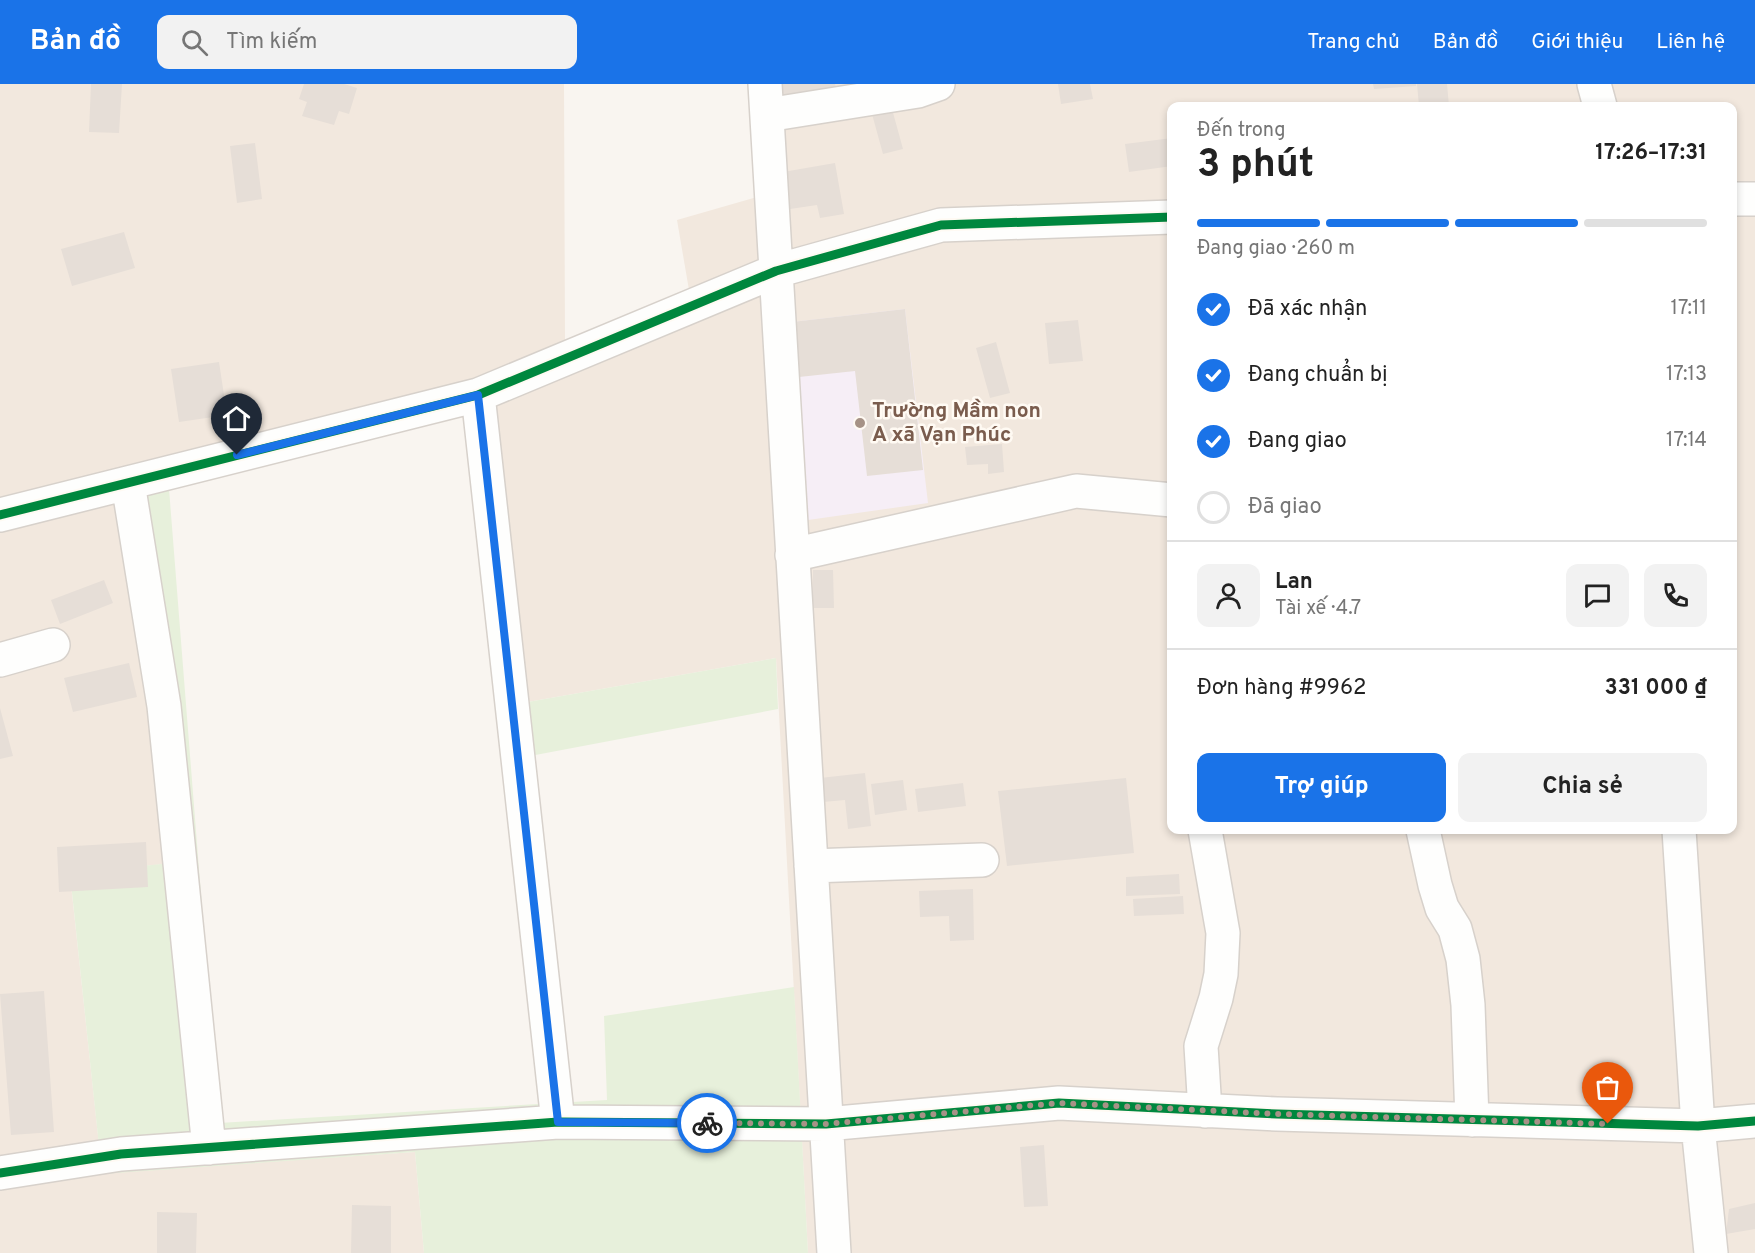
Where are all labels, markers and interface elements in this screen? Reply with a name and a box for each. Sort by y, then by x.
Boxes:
search box [157,15,577,69]
text: Bản đồ [30,24,121,60]
icon: search [178,26,211,59]
text: Tìm kiếm [226,29,317,56]
text: Trang chủ [1307,29,1400,56]
text: Bản đồ [1433,29,1498,56]
text: Giới thiệu [1531,29,1623,56]
text: Liên hệ [1656,29,1725,56]
text: Đến trong [1197,118,1286,144]
text: 17:26–17:31 [1595,140,1707,167]
text: 3 phút [1197,142,1314,191]
text: Đang giao · 260 m [1197,236,1355,262]
icon: check [1197,293,1230,326]
text: Đã xác nhận [1248,296,1367,323]
text: 17:11 [1671,296,1707,322]
icon: check [1197,359,1230,392]
text: Đang chuẩn bị [1248,362,1388,389]
text: 17:13 [1666,362,1707,388]
pin [211,393,262,455]
place label: Trường Mầm non A xã Vạn Phúc [872,398,1041,449]
icon: home [220,402,253,435]
marker: Trường Mầm non A xã Vạn Phúc [853,416,867,430]
icon: check [1197,425,1230,458]
text: Đang giao [1248,428,1347,455]
text: 17:14 [1666,428,1707,454]
text: Đã giao [1248,494,1322,521]
button: person [1197,564,1260,627]
button: chat [1566,564,1629,627]
button: phone [1644,564,1707,627]
text: Lan [1275,569,1313,596]
text: Tài xế · 4.7 [1275,596,1361,622]
text: Đơn hàng #9962 [1197,675,1367,702]
text: 331 000 ₫ [1605,675,1707,702]
button: Trợ giúp [1197,753,1446,822]
button: Chia sẻ [1458,753,1707,822]
pin [1582,1062,1633,1124]
icon: bag [1591,1071,1624,1104]
courier [677,1093,737,1153]
icon: bike [691,1107,724,1140]

